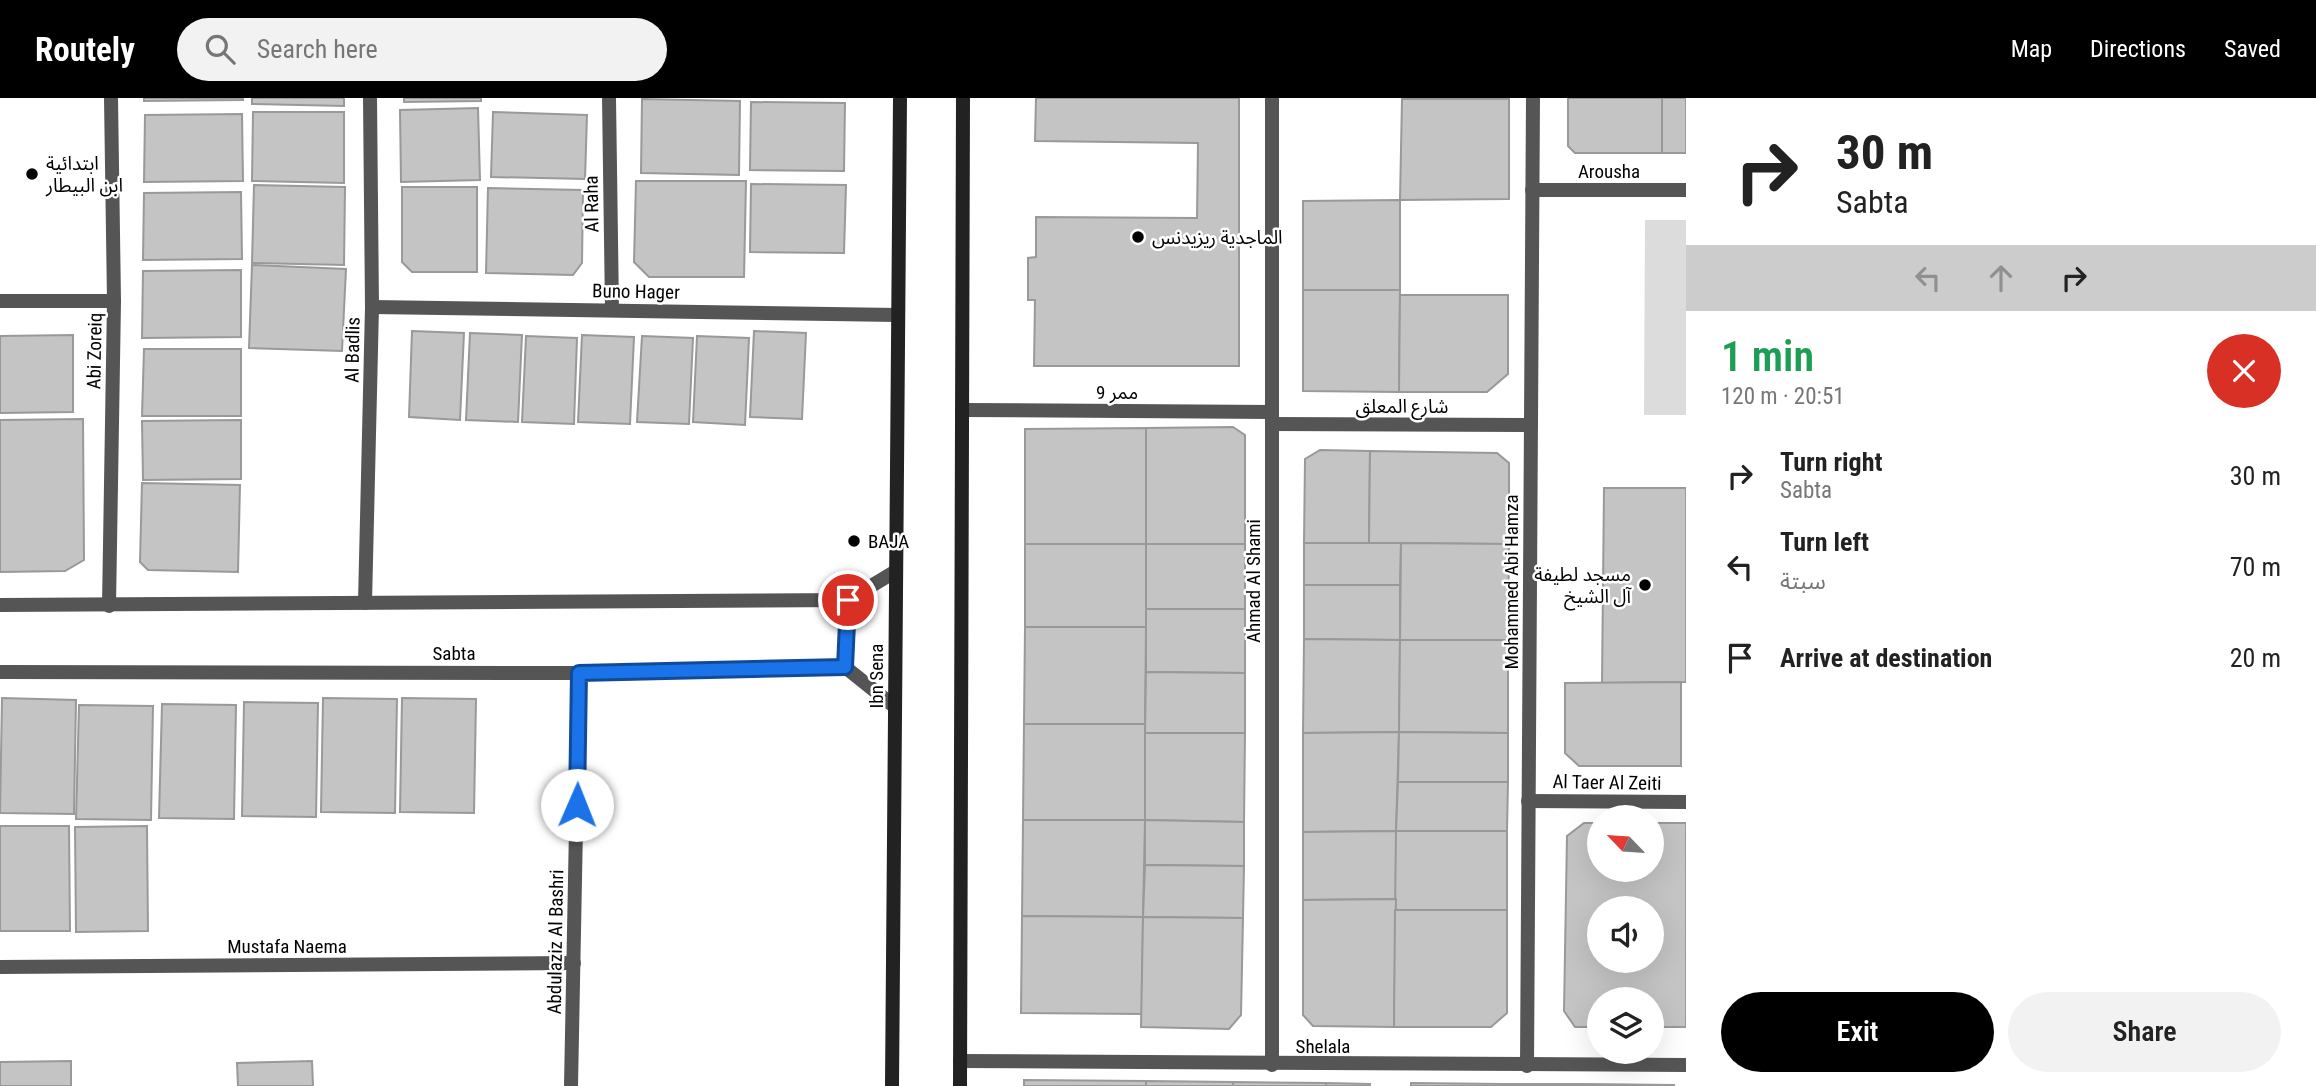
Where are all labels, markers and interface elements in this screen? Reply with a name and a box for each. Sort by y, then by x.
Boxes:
search box [177,18,667,81]
text: Routely [35,30,135,69]
icon: search [201,30,239,68]
text: Search here [257,34,378,64]
text: Map [2011,35,2052,63]
text: Directions [2090,35,2186,63]
text: Saved [2224,35,2281,63]
text: 30 m [1836,124,1933,181]
icon: right [1721,126,1812,217]
place label: ابتدائية ابن البيطار [45,152,123,197]
street label: Arousha [1578,160,1640,183]
marker: ابتدائية ابن البيطار [24,166,40,182]
street label: Al Raha [580,175,603,233]
text: Sabta [1836,183,1909,221]
place label: الماجدية ريزيدنس [1152,226,1283,249]
marker: الماجدية ريزيدنس [1130,229,1146,245]
icon: left [1909,259,1947,297]
icon: ahead [1982,259,2020,297]
icon: right [2055,259,2093,297]
street label: Buno Hager [592,279,680,304]
street label: Abi Zoreiq [82,312,107,390]
street label: Al Badlis [340,317,365,383]
text: 1 min [1721,332,1814,381]
button: close [2207,334,2281,408]
street label: ممر 9 [1096,381,1138,404]
text: 120 m · 20:51 [1721,383,1845,410]
street label: شارع المعلق [1356,395,1448,420]
text: Turn right [1780,447,1882,477]
icon: right [1721,457,1759,495]
text: 30 m [2230,461,2281,491]
text: Sabta [1780,477,1832,504]
street label: Mohammed Abi Hamza [1500,494,1523,670]
street label: Ahmad Al Shami [1242,519,1265,643]
text: Turn left [1780,527,1869,557]
place label: BAJA [868,530,909,553]
marker: BAJA [846,533,862,549]
icon: left [1721,548,1759,586]
text: 70 m [2230,552,2281,582]
place label: مسجد لطيفة آل الشيخ [1534,563,1632,611]
text: سبتة [1780,568,1826,595]
pin [818,570,878,630]
marker: مسجد لطيفة آل الشيخ [1637,577,1653,593]
icon: arrive [829,581,867,619]
icon: arrive [1721,639,1759,677]
street label: Sabta [432,642,476,665]
text: Arrive at destination [1780,643,1992,673]
text: 20 m [2230,643,2281,673]
street label: Ibn Sena [865,644,888,708]
position arrow [540,768,614,842]
street label: Al Taer Al Zeiti [1552,770,1662,795]
north arrow [1587,805,1664,882]
map controls [1587,805,1664,1064]
street label: Abdulaziz Al Bashri [543,869,568,1015]
button: sound [1587,896,1664,973]
street label: Mustafa Naema [227,935,347,958]
button: layers [1587,987,1664,1064]
button: Exit [1721,992,1994,1072]
button: Share [2008,992,2281,1072]
street label: Shelala [1296,1035,1350,1058]

